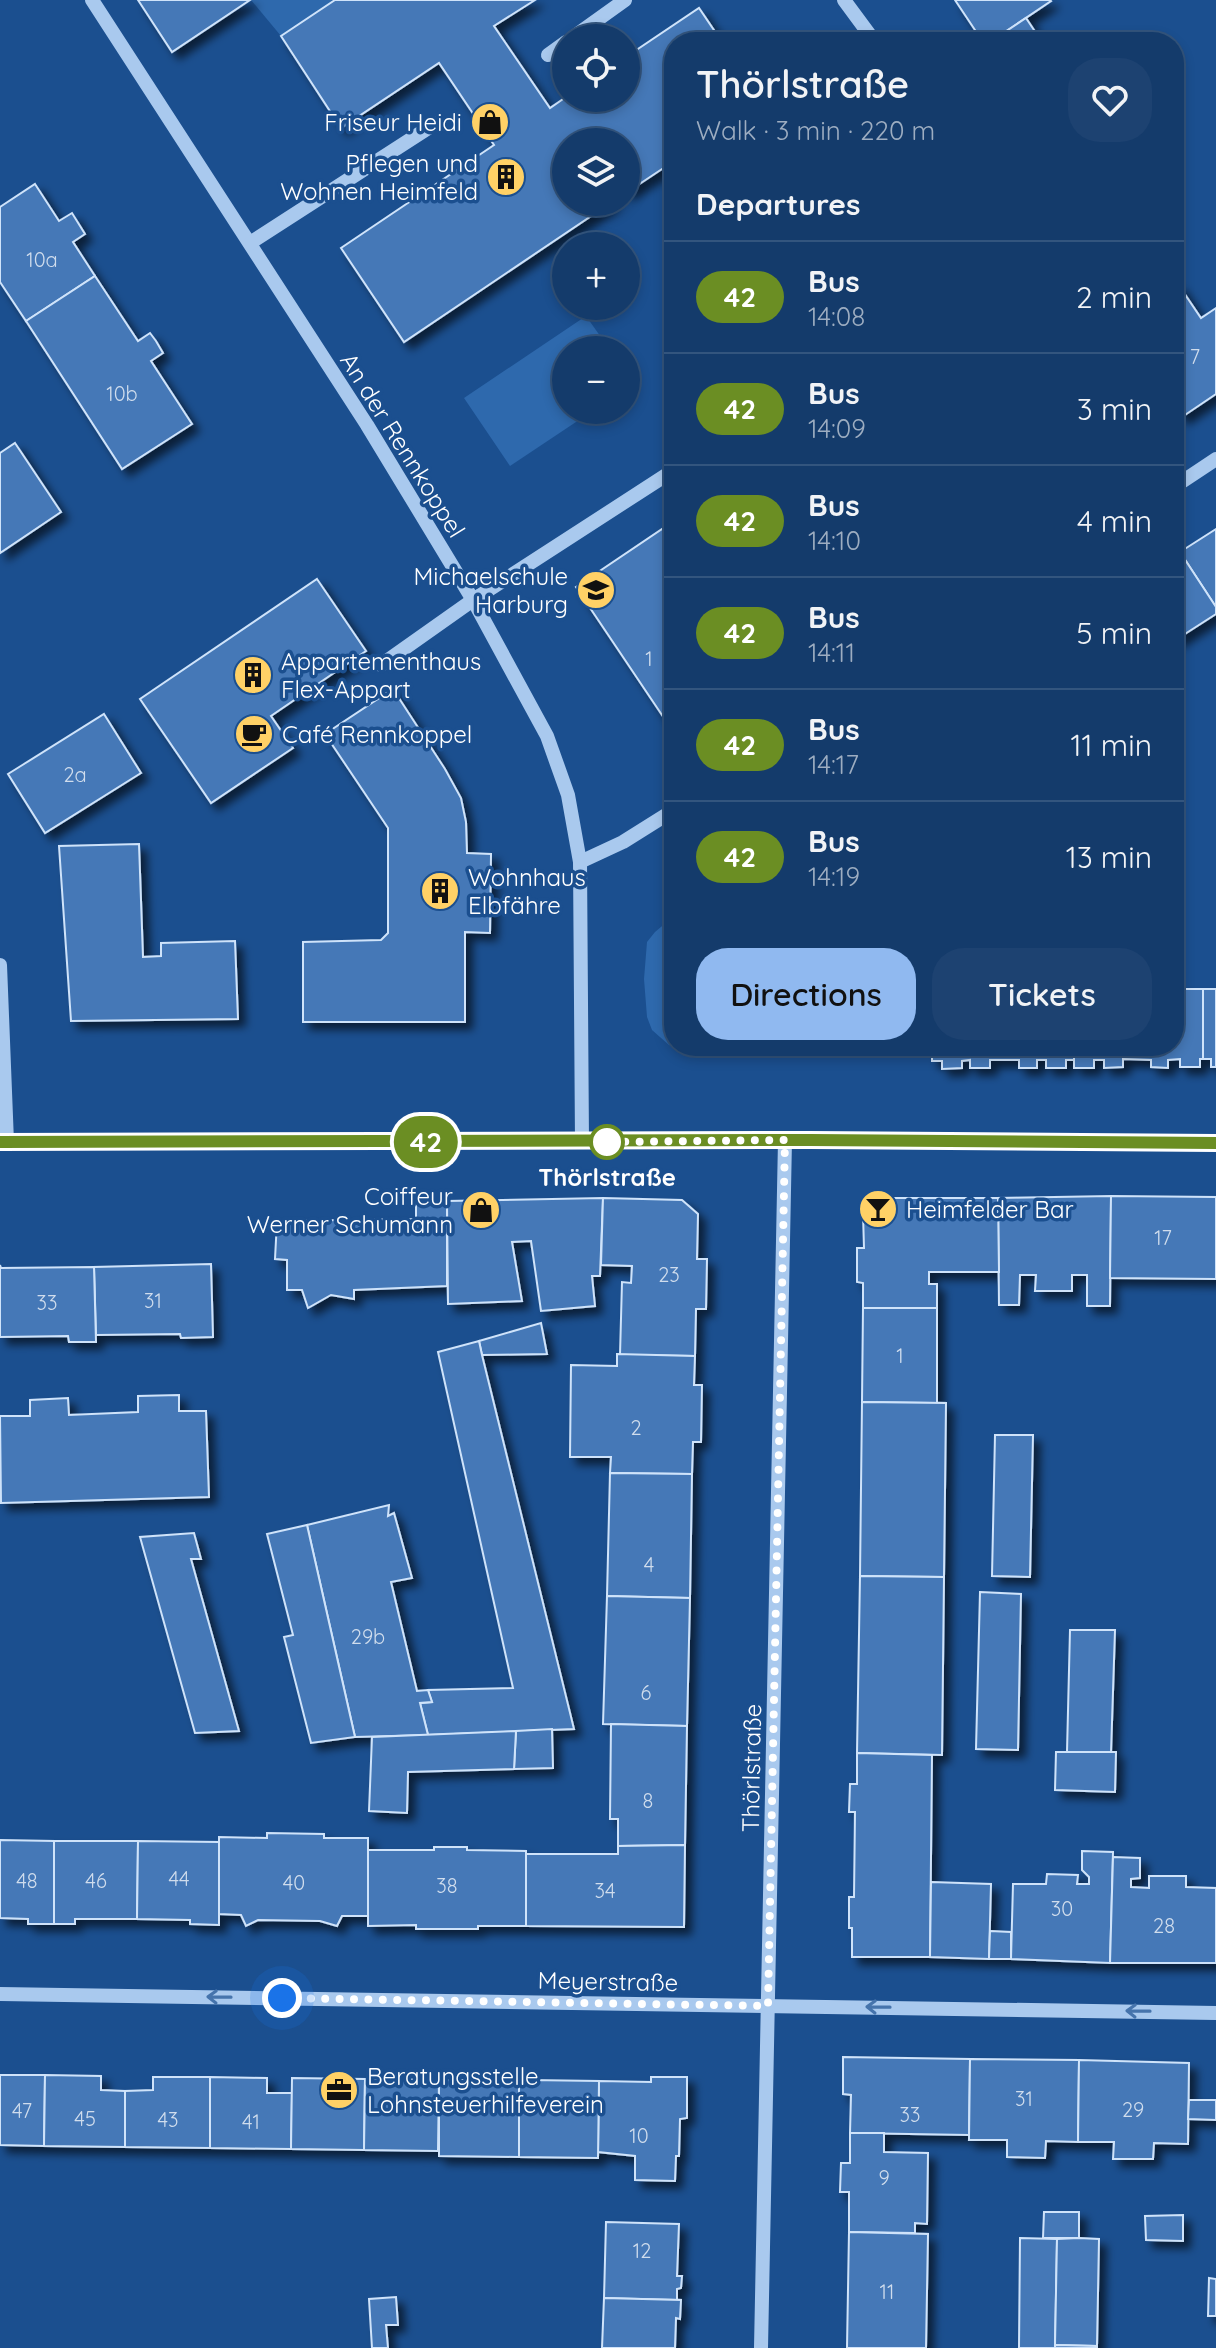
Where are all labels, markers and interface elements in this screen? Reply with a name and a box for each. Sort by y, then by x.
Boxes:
map controls [552,24,640,424]
button: locate [552,24,640,112]
button: heart [1068,58,1152,142]
text: Thörlstraße [696,60,909,108]
shop icon: Friseur Heidi [469,101,511,143]
place label: Friseur Heidi [324,107,462,137]
text: Walk · 3 min · 220 m [696,114,935,147]
button: layers [552,128,640,216]
place label: Pflegen und Wohnen Heimfeld [280,148,478,206]
building icon: Pflegen und Wohnen Heimfeld [485,156,527,198]
text: Departures [696,185,861,223]
button: + [552,232,640,320]
house number: 10a [26,247,58,272]
text: Bus [808,262,860,300]
text: 2 min [1076,278,1152,316]
text: 42 [724,279,756,314]
text: 14:08 [808,300,865,333]
button: − [552,336,640,424]
house number: 7 [1190,344,1200,369]
street label: An der Rennkoppel [334,347,472,543]
text: Bus [808,374,860,412]
house number: 10b [106,381,138,406]
text: 3 min [1077,390,1152,428]
text: 42 [724,391,756,426]
text: 14:09 [808,412,866,445]
text: Bus [808,486,860,524]
text: 4 min [1077,502,1152,540]
text: 42 [724,503,756,538]
text: 14:10 [808,524,861,557]
place label: Michaelschule Harburg [414,561,568,619]
school or university icon: Michaelschule Harburg [575,569,617,611]
text: Bus [808,598,860,636]
text: 5 min [1076,614,1152,652]
text: 42 [724,615,756,650]
text: 14:11 [808,636,855,669]
place label: Appartementhaus Flex-Appart [281,646,481,704]
house number: 1 [645,646,653,671]
building icon: Appartementhaus Flex-Appart [232,654,274,696]
text: Bus [808,710,860,748]
cafe icon: Café Rennkoppel [233,713,275,755]
place label: Café Rennkoppel [282,719,472,749]
text: 11 min [1070,726,1152,764]
text: 42 [724,727,756,762]
text: 14:17 [808,748,859,781]
house number: 2a [63,762,87,787]
text: Bus [808,822,860,860]
text: 13 min [1066,838,1152,876]
text: 42 [724,839,756,874]
text: 14:19 [808,860,860,893]
place label: Wohnhaus Elbfähre [468,862,586,920]
building icon: Wohnhaus Elbfähre [419,870,461,912]
button: Directions [696,948,916,1040]
button: Tickets [932,948,1152,1040]
line badge: 42 [390,1116,462,1168]
text: 42 [410,1124,442,1159]
marker: Thörlstraße [590,1125,624,1159]
place label: Thörlstraße [538,1162,676,1192]
place label: Coiffeur Werner Schumann [247,1181,453,1239]
bar icon: Heimfelder Bar [857,1188,899,1230]
shop icon: Coiffeur Werner Schumann [460,1189,502,1231]
place label: Heimfelder Bar [906,1194,1074,1224]
house number: 17 [1154,1225,1172,1250]
house number: 23 [658,1262,680,1287]
house number: 31 [144,1288,162,1313]
house number: 33 [37,1290,57,1315]
house number: 1 [896,1343,904,1368]
house number: 2 [630,1415,642,1440]
house number: 4 [644,1552,654,1577]
house number: 29b [351,1624,385,1649]
house number: 6 [641,1680,652,1705]
street label: Thörlstraße [735,1704,767,1832]
house number: 8 [643,1788,653,1813]
house number: 44 [168,1866,190,1891]
house number: 48 [16,1868,38,1893]
house number: 46 [85,1868,107,1893]
house number: 40 [283,1870,305,1895]
house number: 38 [436,1873,458,1898]
house number: 34 [594,1878,616,1903]
house number: 30 [1051,1896,1073,1921]
house number: 28 [1153,1913,1175,1938]
street label: Meyerstraße [537,1965,679,1997]
your location [262,1978,302,2018]
one-way arrow [206,1989,233,2005]
one-way arrow [865,1999,892,2015]
one-way arrow [1125,2004,1152,2019]
place label: Beratungsstelle Lohnsteuerhilfeverein [367,2061,604,2119]
office icon: Beratungsstelle Lohnsteuerhilfeverein [318,2069,360,2111]
house number: 31 [1015,2086,1033,2111]
house number: 29 [1122,2097,1144,2122]
house number: 47 [12,2098,32,2123]
house number: 33 [900,2102,920,2127]
house number: 45 [74,2106,96,2131]
house number: 43 [157,2107,179,2132]
house number: 41 [242,2109,260,2134]
house number: 10 [629,2123,649,2148]
house number: 9 [878,2165,890,2190]
house number: 12 [633,2238,651,2263]
house number: 11 [880,2279,894,2304]

